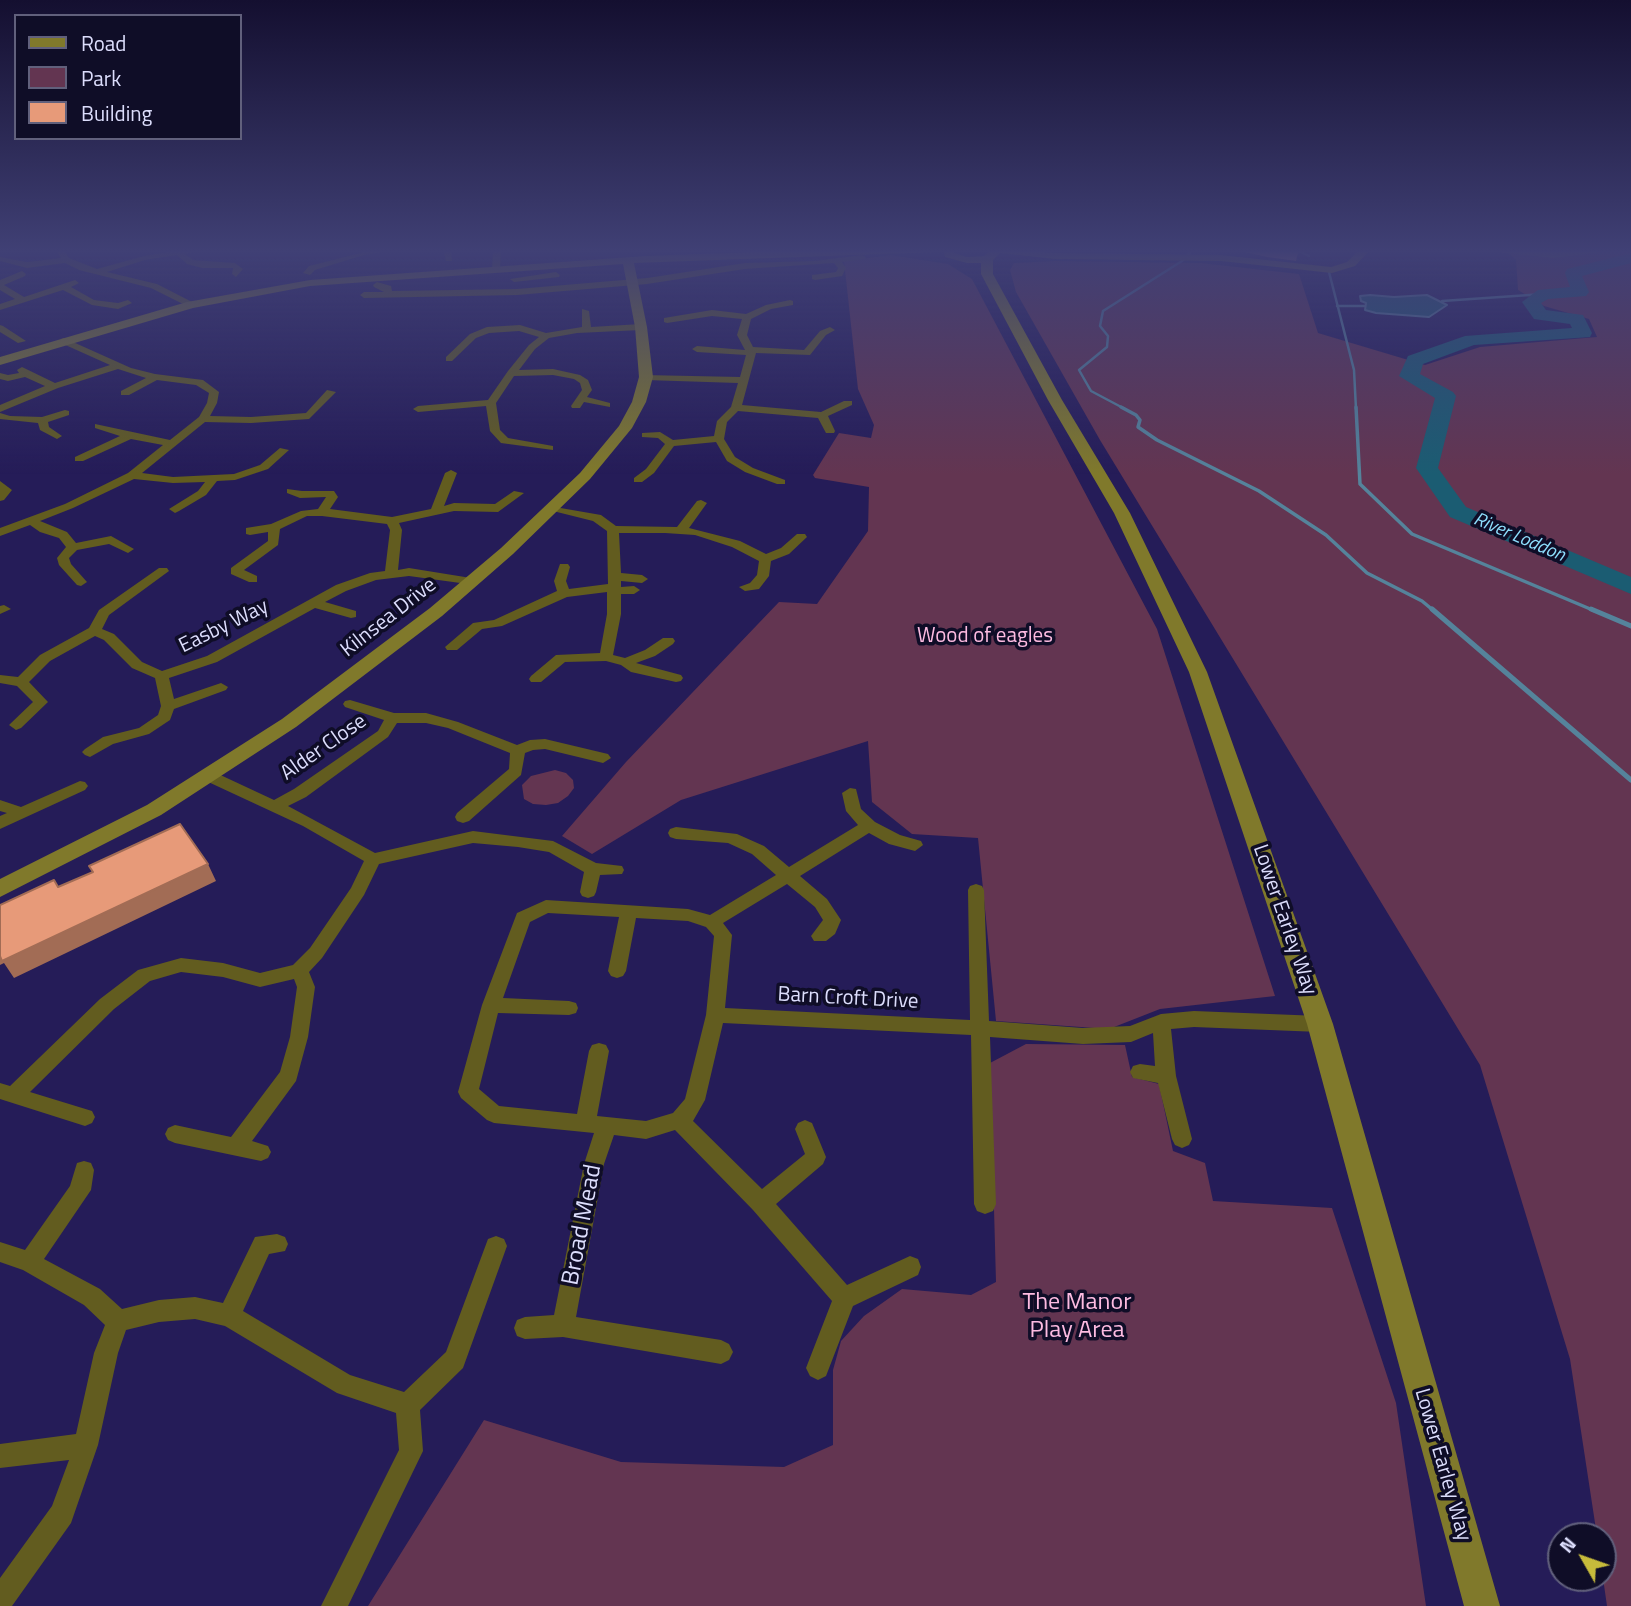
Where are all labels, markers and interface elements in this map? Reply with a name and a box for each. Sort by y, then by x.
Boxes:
legend [14,14,242,140]
text: Road [81,27,126,59]
text: Park [81,62,121,94]
text: Building [81,97,152,129]
water label: River Loddon [1470,509,1568,567]
street label: Kilnsea Drive [336,573,442,663]
street label: Easby Way [175,595,273,659]
park label: Wood of eagles [917,624,1053,650]
street label: Alder Close [276,709,372,787]
street label: Lower Earley Way [1246,841,1322,999]
street label: Barn Croft Drive [777,983,919,1015]
street label: Broad Mead [557,1162,609,1288]
park label: The Manor Play Area [1023,1289,1131,1345]
street label: Lower Earley Way [1408,1386,1476,1544]
north arrow [1547,1522,1617,1592]
text: N [1552,1530,1582,1559]

